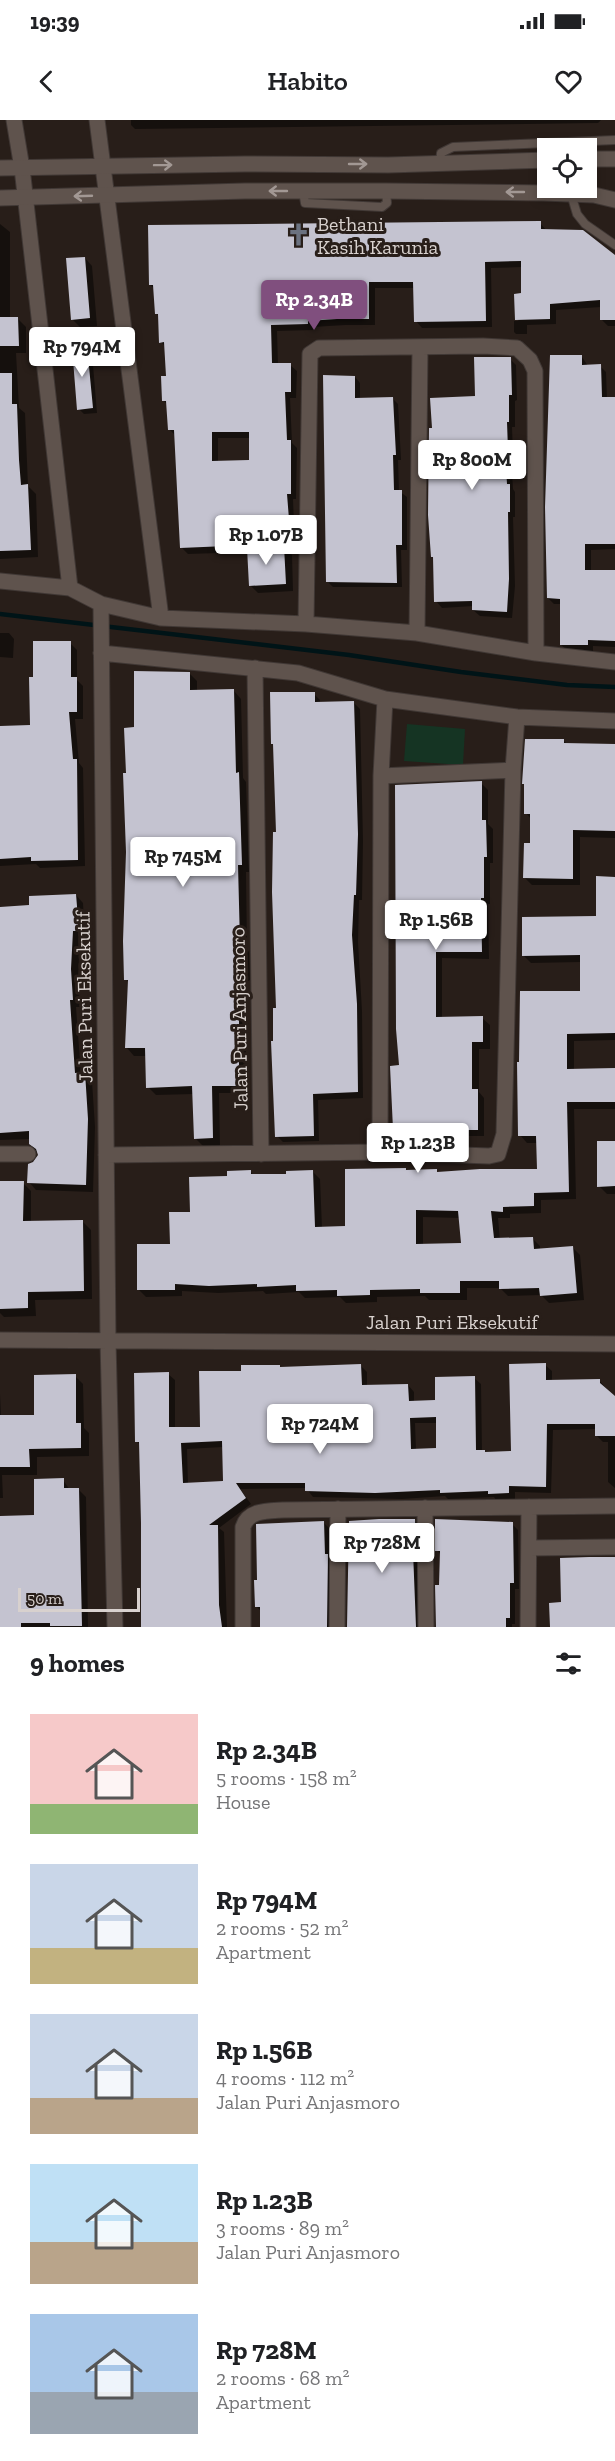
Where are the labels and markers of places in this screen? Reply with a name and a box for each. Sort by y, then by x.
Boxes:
place label: Bethani Kasih Karunia [317,212,439,259]
church icon: Bethani Kasih Karunia [286,222,312,248]
pin: Rp 2.34B [252,280,376,331]
pin: Rp 794M [27,327,137,378]
pin: Rp 800M [417,440,527,491]
pin: Rp 1.07B [204,515,328,566]
pin: Rp 745M [128,837,238,888]
pin: Rp 1.56B [374,900,498,951]
pin: Rp 1.23B [356,1123,480,1174]
pin: Rp 724M [265,1404,375,1455]
pin: Rp 728M [327,1523,437,1574]

